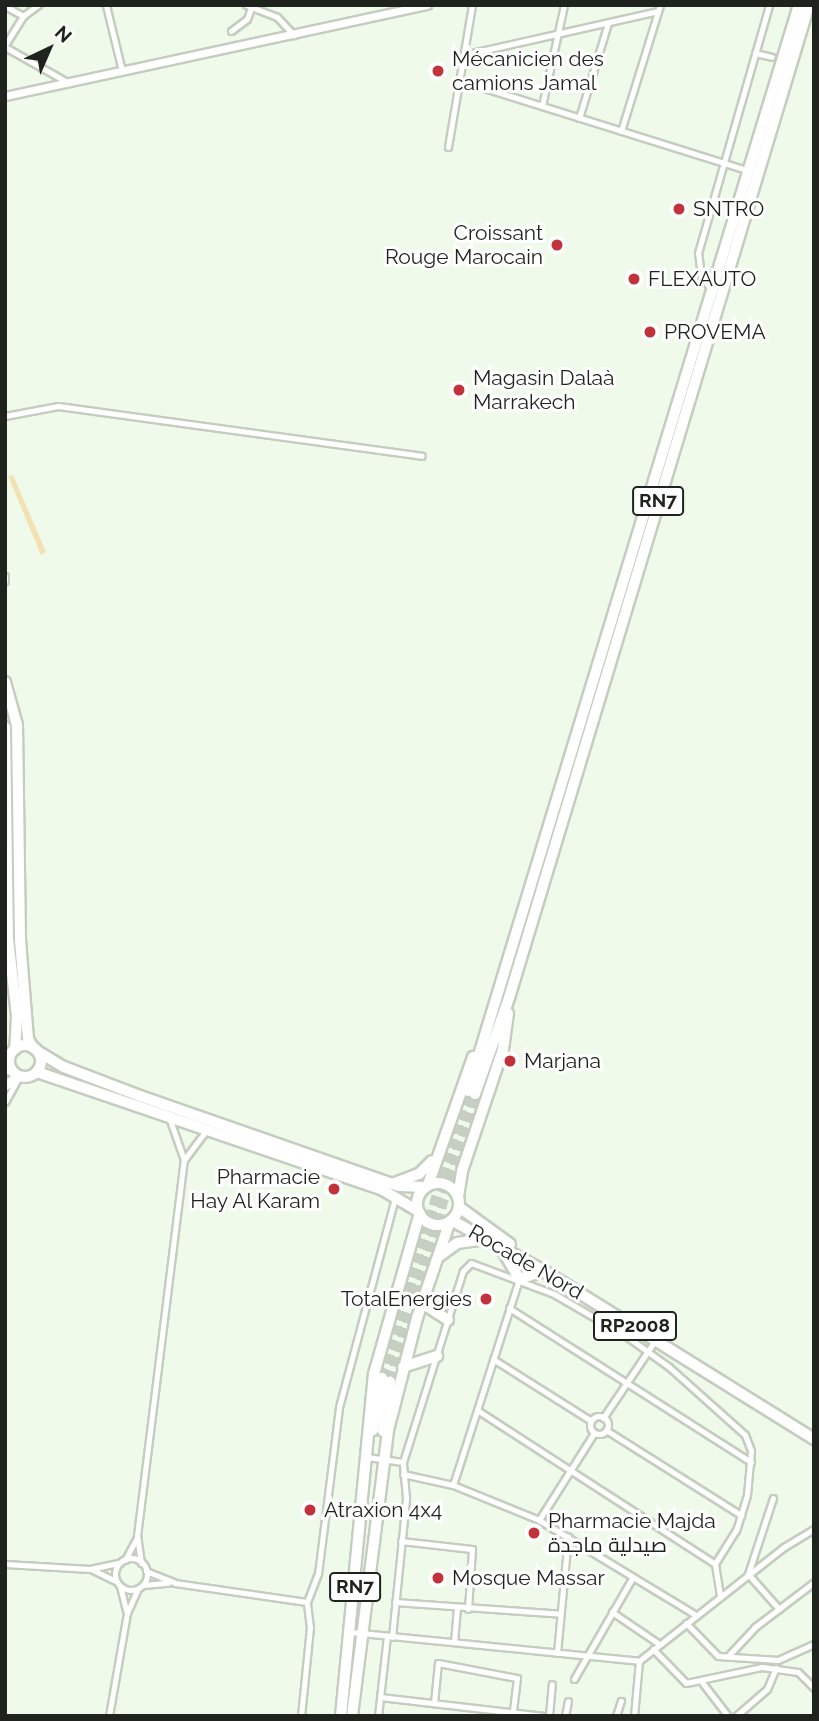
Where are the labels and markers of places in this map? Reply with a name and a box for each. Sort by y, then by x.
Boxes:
place label: Mécanicien des camions Jamal [452,46,604,96]
marker: Mécanicien des camions Jamal [430,63,446,79]
place label: SNTRO [693,196,764,222]
marker: SNTRO [671,201,687,217]
place label: Croissant Rouge Marocain [385,220,543,270]
marker: Croissant Rouge Marocain [549,237,565,253]
place label: FLEXAUTO [648,266,756,292]
marker: FLEXAUTO [626,271,642,287]
place label: PROVEMA [664,319,766,345]
marker: PROVEMA [642,324,658,340]
place label: Magasin Dalaà Marrakech [473,365,614,415]
marker: Magasin Dalaà Marrakech [451,382,467,398]
place label: Marjana [524,1048,601,1074]
marker: Marjana [502,1053,518,1069]
place label: Pharmacie Hay Al Karam [188,1164,320,1214]
marker: Pharmacie Hay Al Karam [326,1181,342,1197]
place label: TotalEnergies [341,1286,472,1312]
marker: TotalEnergies [478,1291,494,1307]
place label: Atraxion 4x4 [324,1497,442,1523]
marker: Atraxion 4x4 [302,1502,318,1518]
place label: Pharmacie Majda صيدلية ماجدة [548,1508,716,1558]
marker: Pharmacie Majda صيدلية ماجدة [526,1525,542,1541]
place label: Mosque Massar [452,1565,605,1591]
marker: Mosque Massar [430,1570,446,1586]

